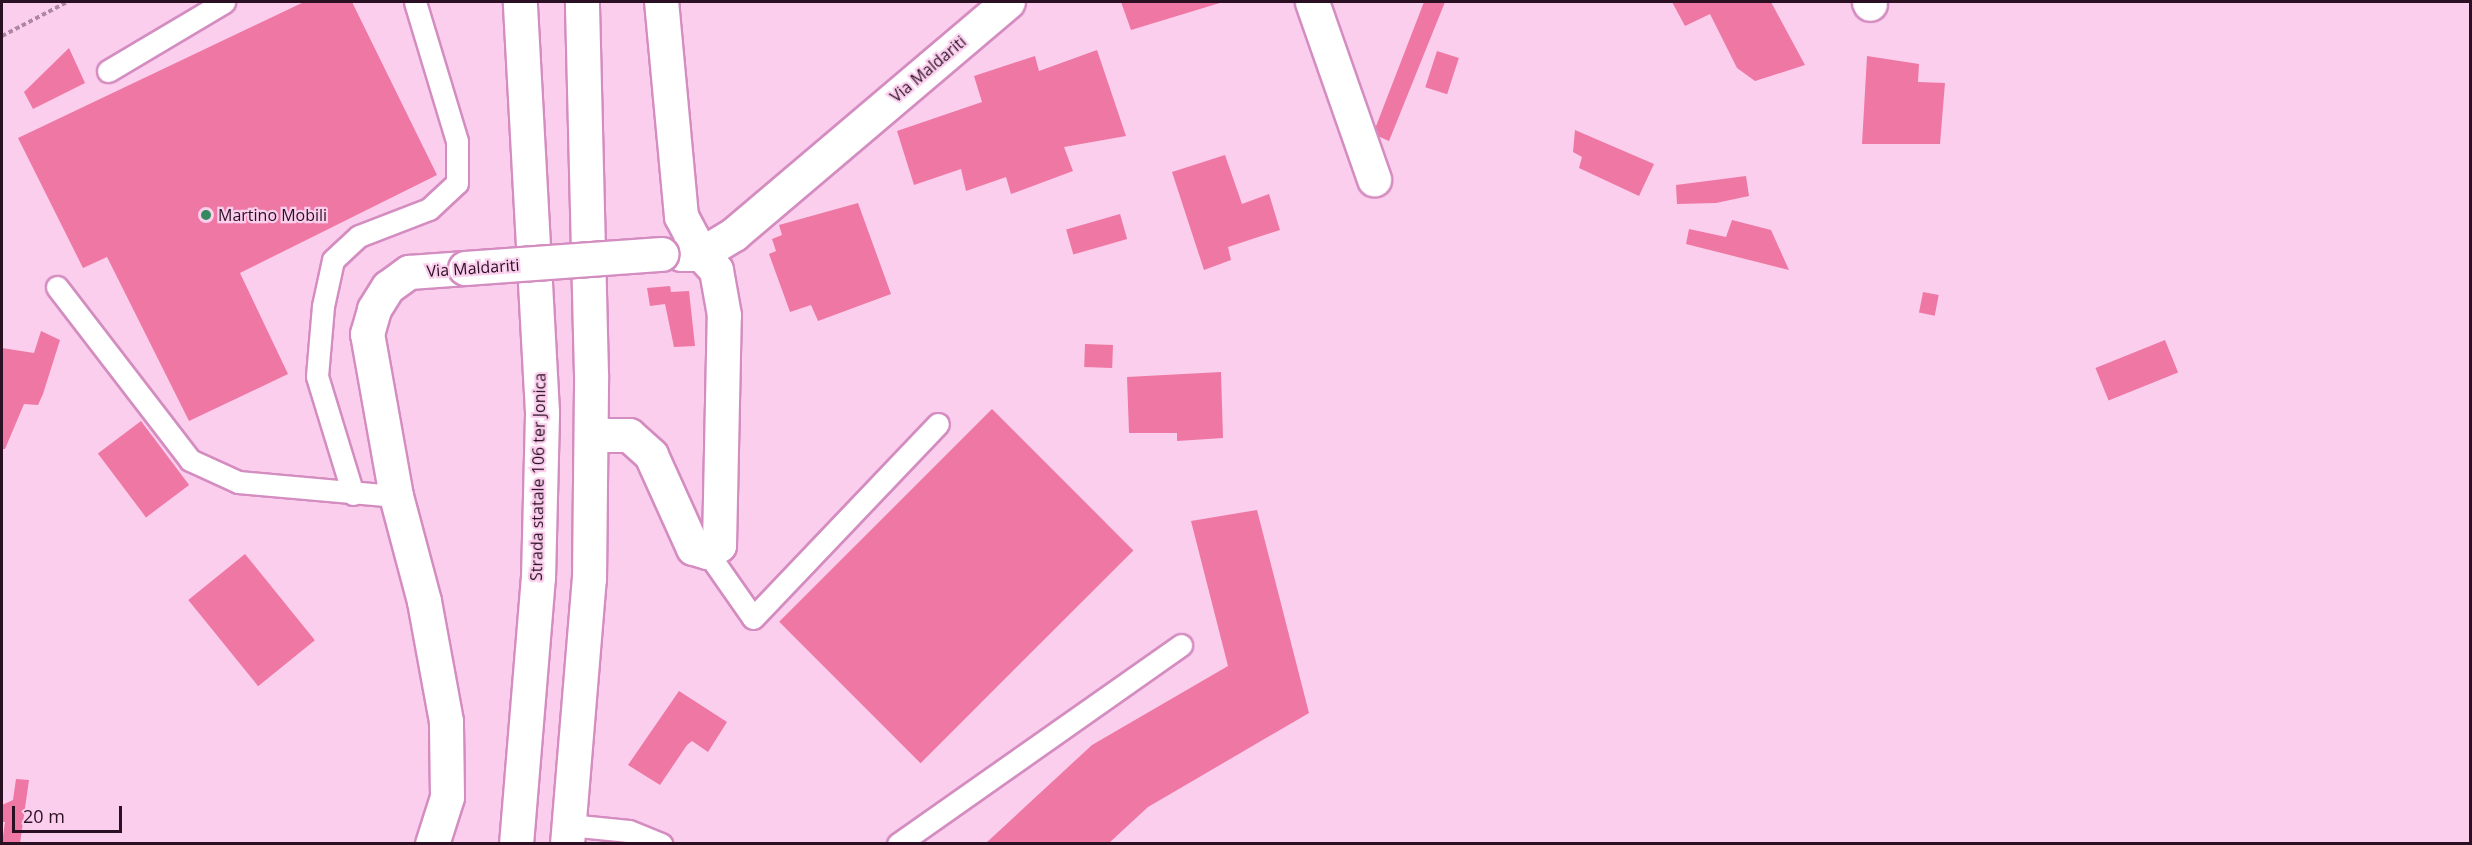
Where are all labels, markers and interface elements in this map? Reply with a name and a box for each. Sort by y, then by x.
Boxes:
street label: Via Maldariti [886,32,970,106]
place label: Martino Mobili [218,205,327,225]
marker: Martino Mobili [199,208,213,222]
street label: Via Maldariti [426,255,520,281]
street label: Strada statale 106 ter Jonica [527,373,549,581]
scale bar [15,794,124,832]
text: 20 m [23,804,65,828]

